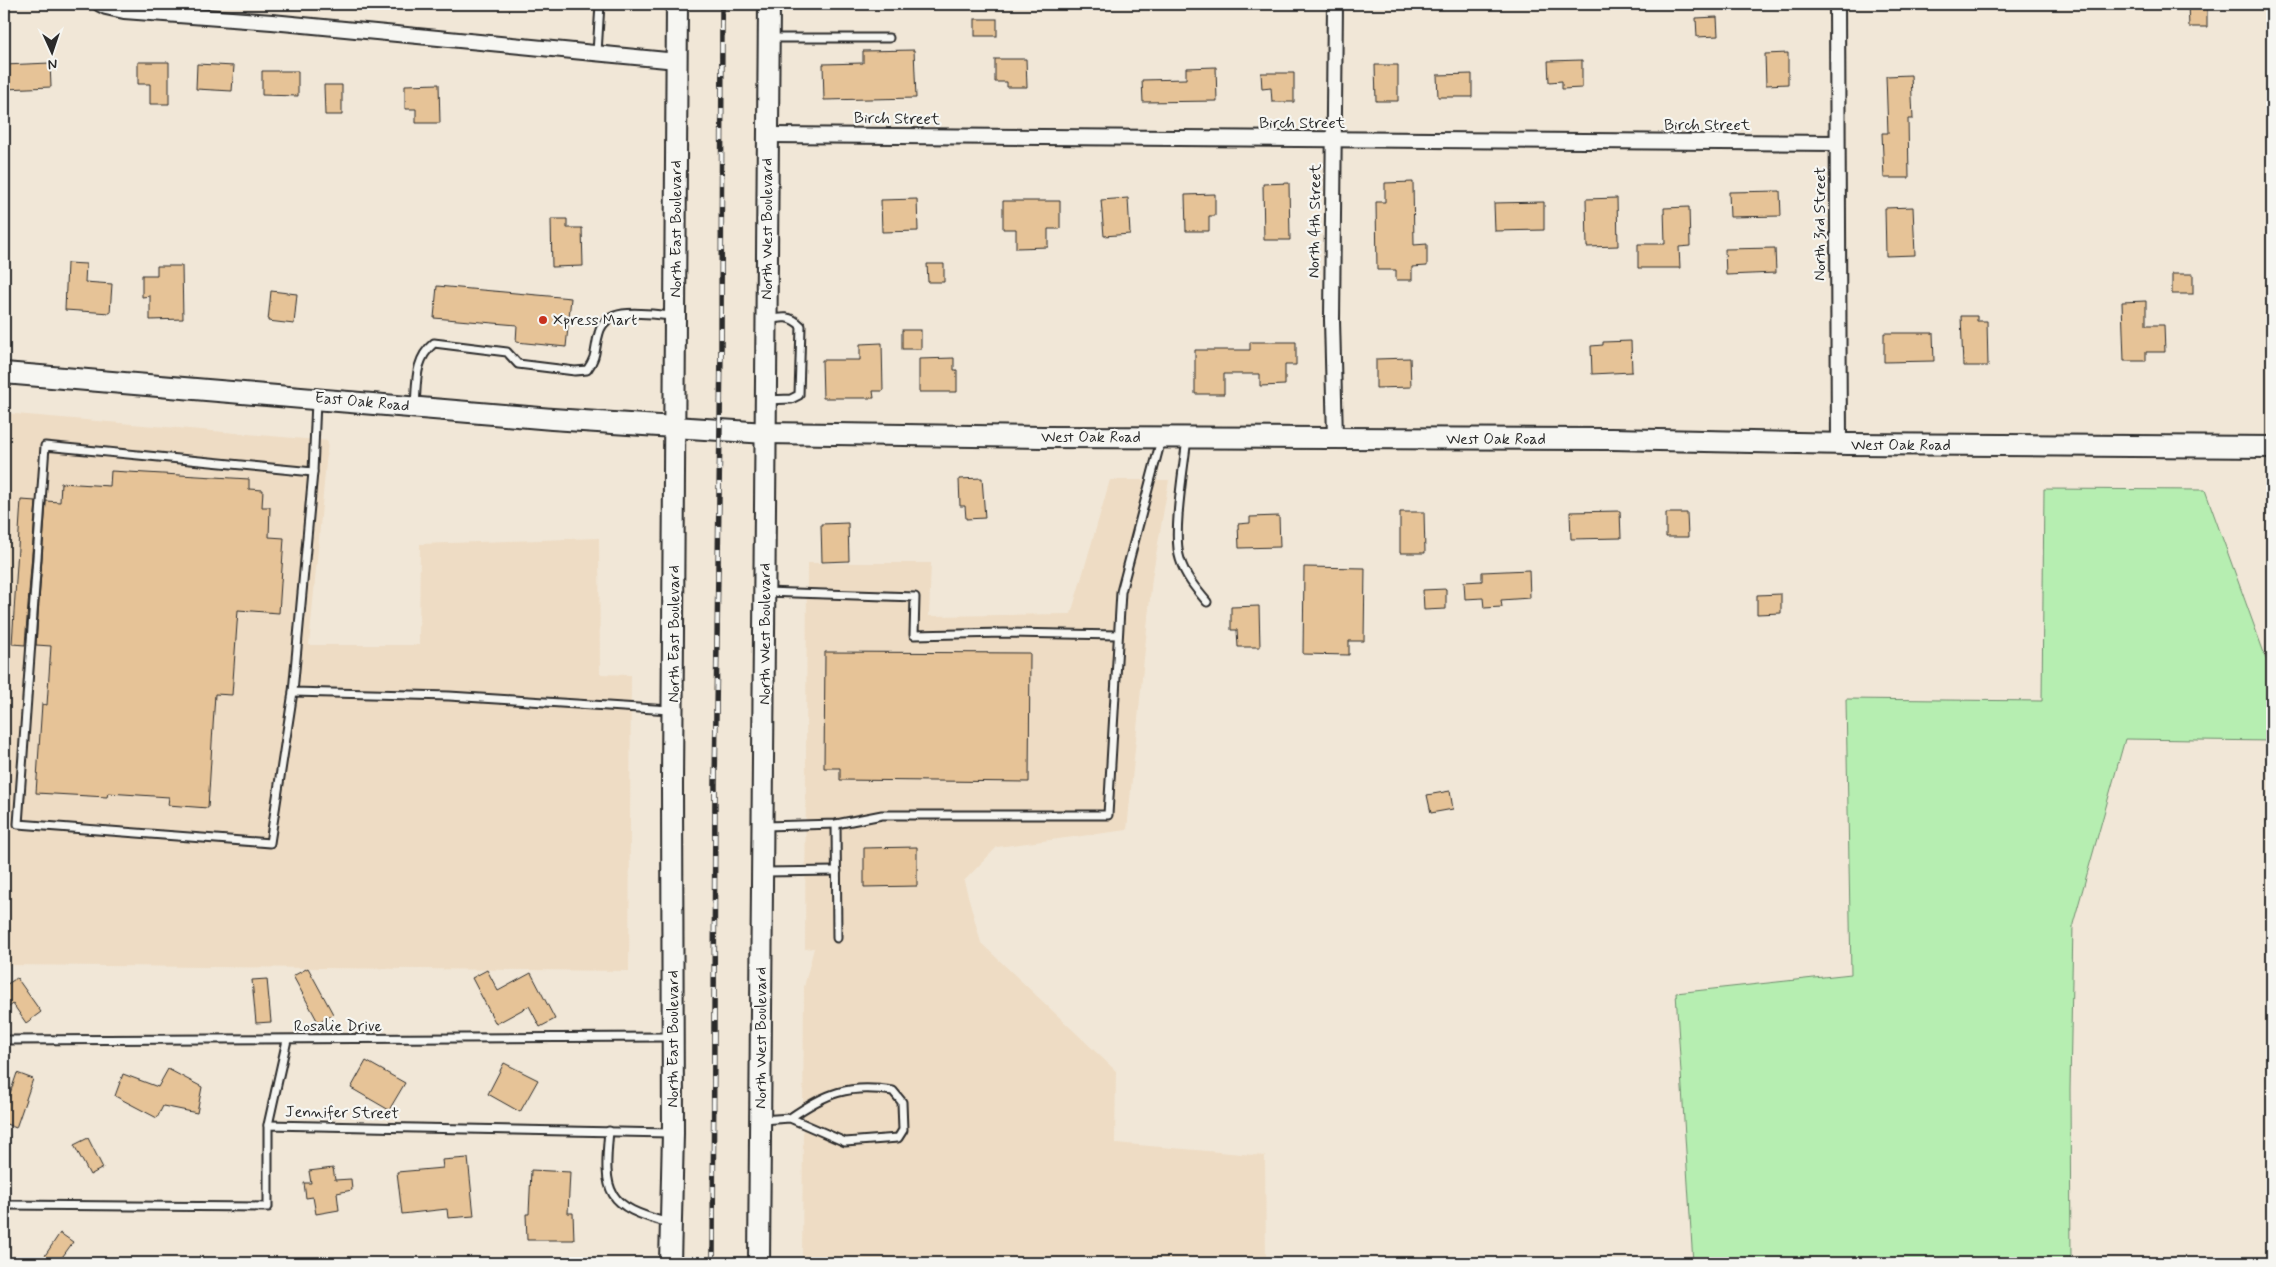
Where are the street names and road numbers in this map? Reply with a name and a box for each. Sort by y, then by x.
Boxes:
street label: Birch Street [854,108,941,130]
street label: Birch Street [1259,113,1346,134]
street label: Birch Street [1664,115,1751,136]
street label: North West Boulevard [757,158,778,300]
street label: North East Boulevard [666,160,687,298]
street label: North 4th Street [1304,163,1327,278]
street label: North 3rd Street [1810,167,1831,281]
street label: East Oak Road [314,387,410,417]
street label: West Oak Road [1041,427,1141,448]
street label: West Oak Road [1446,429,1546,450]
street label: West Oak Road [1851,435,1951,456]
street label: North West Boulevard [755,563,776,705]
street label: North East Boulevard [664,565,685,703]
street label: North West Boulevard [751,967,772,1109]
street label: North East Boulevard [663,970,684,1108]
street label: Rosalie Drive [294,1016,383,1037]
street label: Jennifer Street [285,1102,399,1124]

